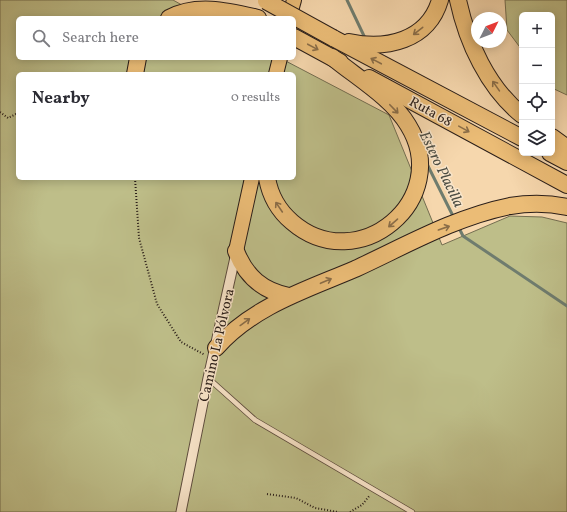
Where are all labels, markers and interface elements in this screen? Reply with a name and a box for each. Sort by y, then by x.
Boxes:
north arrow [471,12,507,48]
map controls [519,12,555,156]
button: + [519,12,555,48]
search box [16,16,296,60]
icon: search [30,27,52,49]
one-way arrow [413,27,424,36]
text: Search here [62,28,139,49]
one-way arrow [307,44,319,51]
button: − [519,48,555,84]
one-way arrow [370,57,382,64]
one-way arrow [492,81,500,92]
button: locate [519,84,555,120]
text: Nearby [32,87,90,110]
text: 0 results [231,89,280,107]
street label: Ruta 68 [405,93,455,132]
one-way arrow [389,103,398,113]
button: layers [519,120,555,156]
one-way arrow [458,126,470,134]
water label: Estero Placilla [413,128,468,212]
one-way arrow [275,201,283,212]
one-way arrow [387,219,398,228]
one-way arrow [438,223,450,231]
one-way arrow [319,276,331,284]
street label: Camino La Pólvora [195,287,240,404]
one-way arrow [239,318,250,326]

